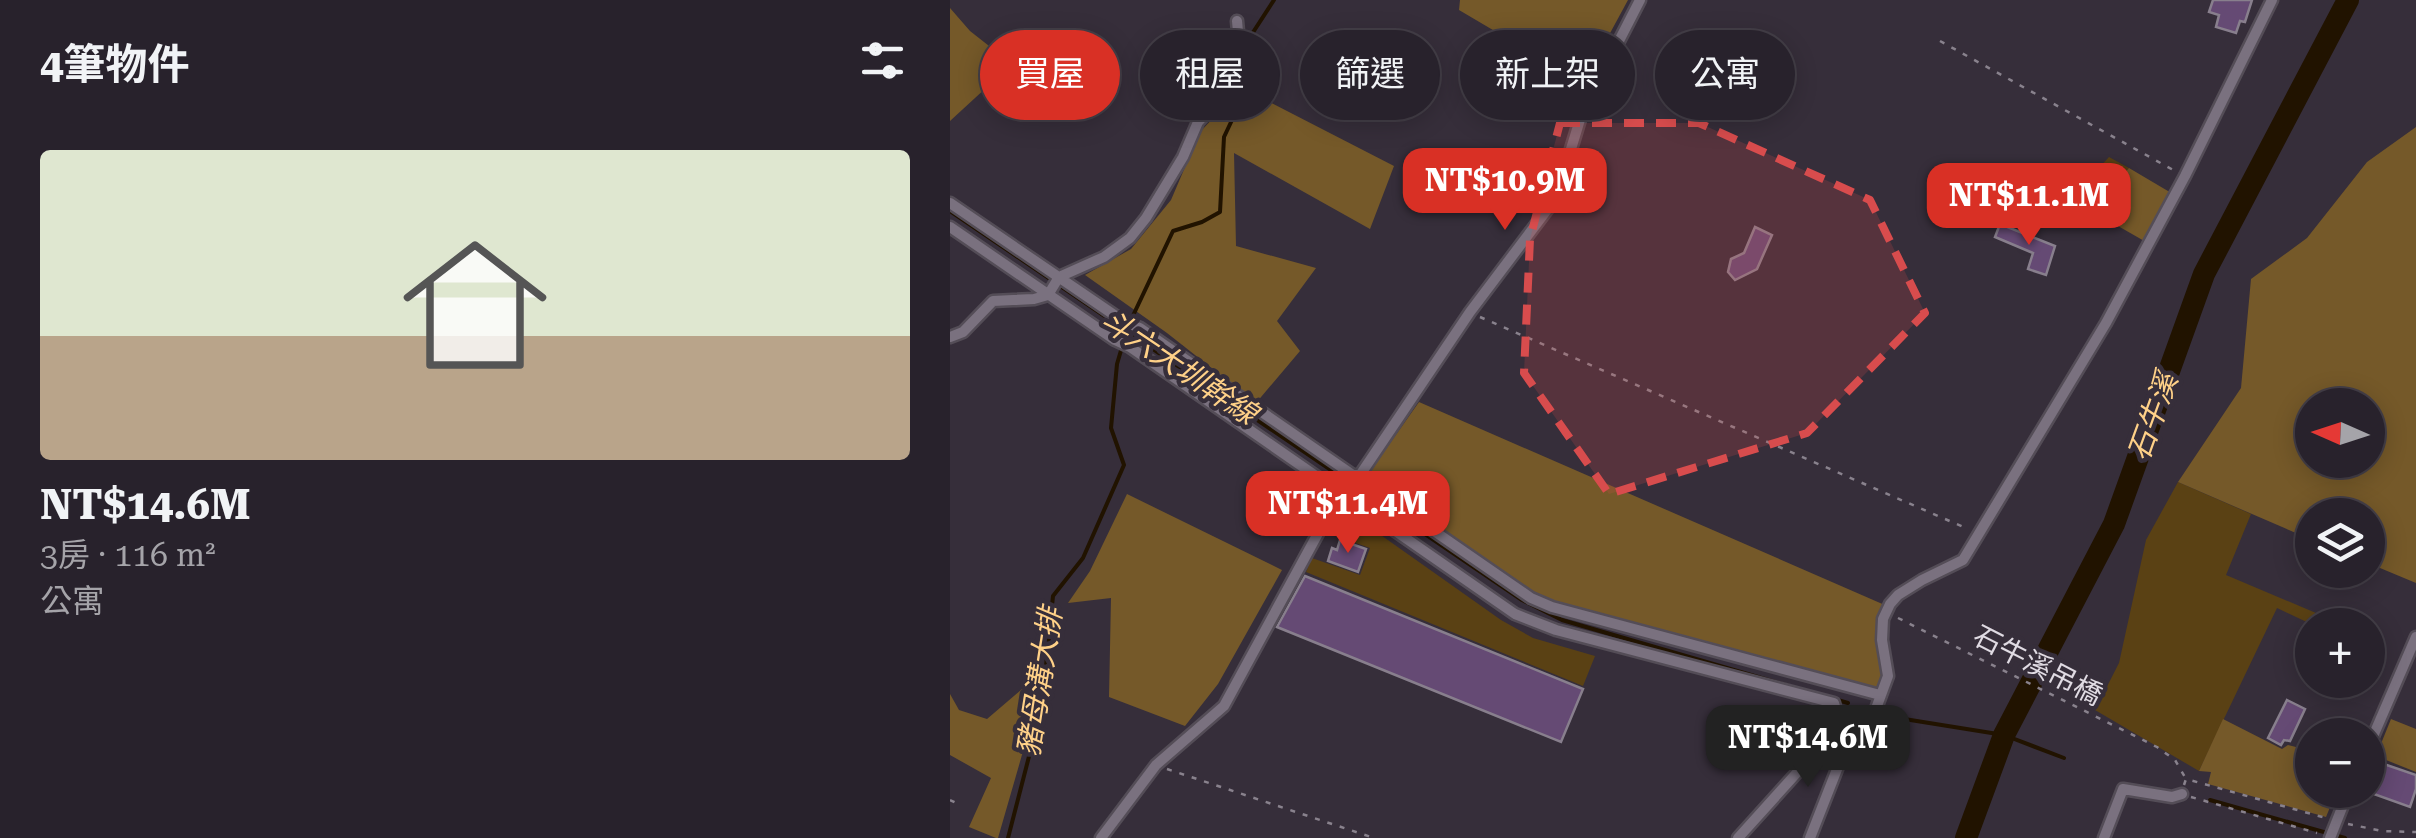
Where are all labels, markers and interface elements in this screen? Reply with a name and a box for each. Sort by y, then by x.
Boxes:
chip: 買屋 [980,30,1120,120]
chip: 租屋 [1140,30,1280,120]
chip: 篩選 [1300,30,1440,120]
chip: 新上架 [1460,30,1635,120]
chip: 公寓 [1655,30,1795,120]
icon: filters [855,33,910,88]
text: 4筆物件 [40,40,190,89]
pin: NT$10.9M [1402,148,1608,233]
text: NT$10.9M [1425,161,1585,199]
pin: NT$11.1M [1926,163,2132,248]
text: NT$11.1M [1949,176,2109,214]
icon: home [385,215,565,395]
water label: 斗六大圳幹線 [1095,302,1266,433]
water label: 石牛溪 [2121,365,2186,465]
north arrow [2295,388,2385,478]
map controls [2295,388,2385,808]
pin: NT$11.4M [1245,471,1451,556]
text: NT$14.6M [40,480,251,529]
text: NT$11.4M [1268,484,1428,522]
button: layers [2295,498,2385,588]
text: 3房 · 116 m² [40,536,216,574]
text: 公寓 [40,582,104,620]
water label: 豬母溝大排 [1010,601,1069,759]
button: + [2295,608,2385,698]
street label: 石牛溪吊橋 [1968,619,2108,712]
pin: NT$14.6M [1705,705,1911,790]
text: NT$14.6M [1728,718,1888,756]
button: − [2295,718,2385,808]

